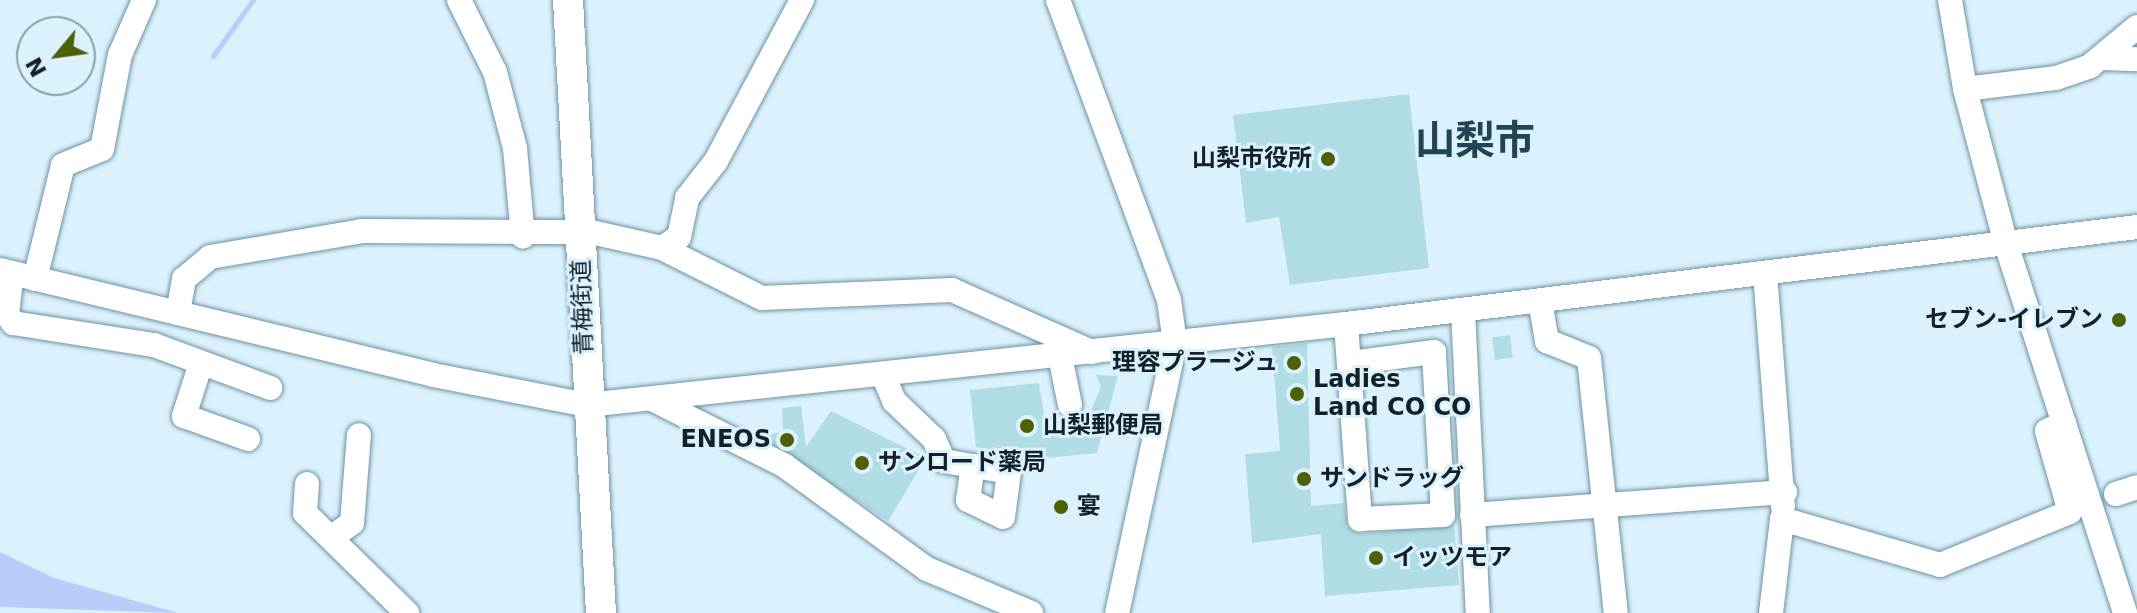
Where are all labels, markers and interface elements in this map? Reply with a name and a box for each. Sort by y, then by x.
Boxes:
north arrow [16,16,96,96]
text: N [21,53,52,81]
district label: 山梨市 [1415,116,1535,164]
place label: 山梨市役所 [1192,145,1312,173]
marker: 山梨市役所 [1319,150,1337,168]
street label: 青梅街道 [567,259,599,355]
place label: セブン-イレブン [1925,306,2103,334]
marker: セブン-イレブン [2110,311,2128,329]
place label: 理容プラージュ [1110,349,1278,377]
marker: 理容プラージュ [1285,354,1303,372]
place label: Ladies Land CO CO [1313,366,1471,422]
marker: Ladies Land CO CO [1288,385,1306,403]
place label: 山梨郵便局 [1043,412,1163,440]
marker: 山梨郵便局 [1018,417,1036,435]
place label: ENEOS [680,426,771,454]
marker: ENEOS [778,431,796,449]
place label: サンロード薬局 [878,449,1046,477]
marker: サンロード薬局 [853,454,871,472]
place label: サンドラッグ [1320,465,1464,493]
marker: サンドラッグ [1295,470,1313,488]
place label: 宴 [1077,493,1101,521]
marker: 宴 [1052,498,1070,516]
place label: イッツモア [1392,544,1512,572]
marker: イッツモア [1367,549,1385,567]

